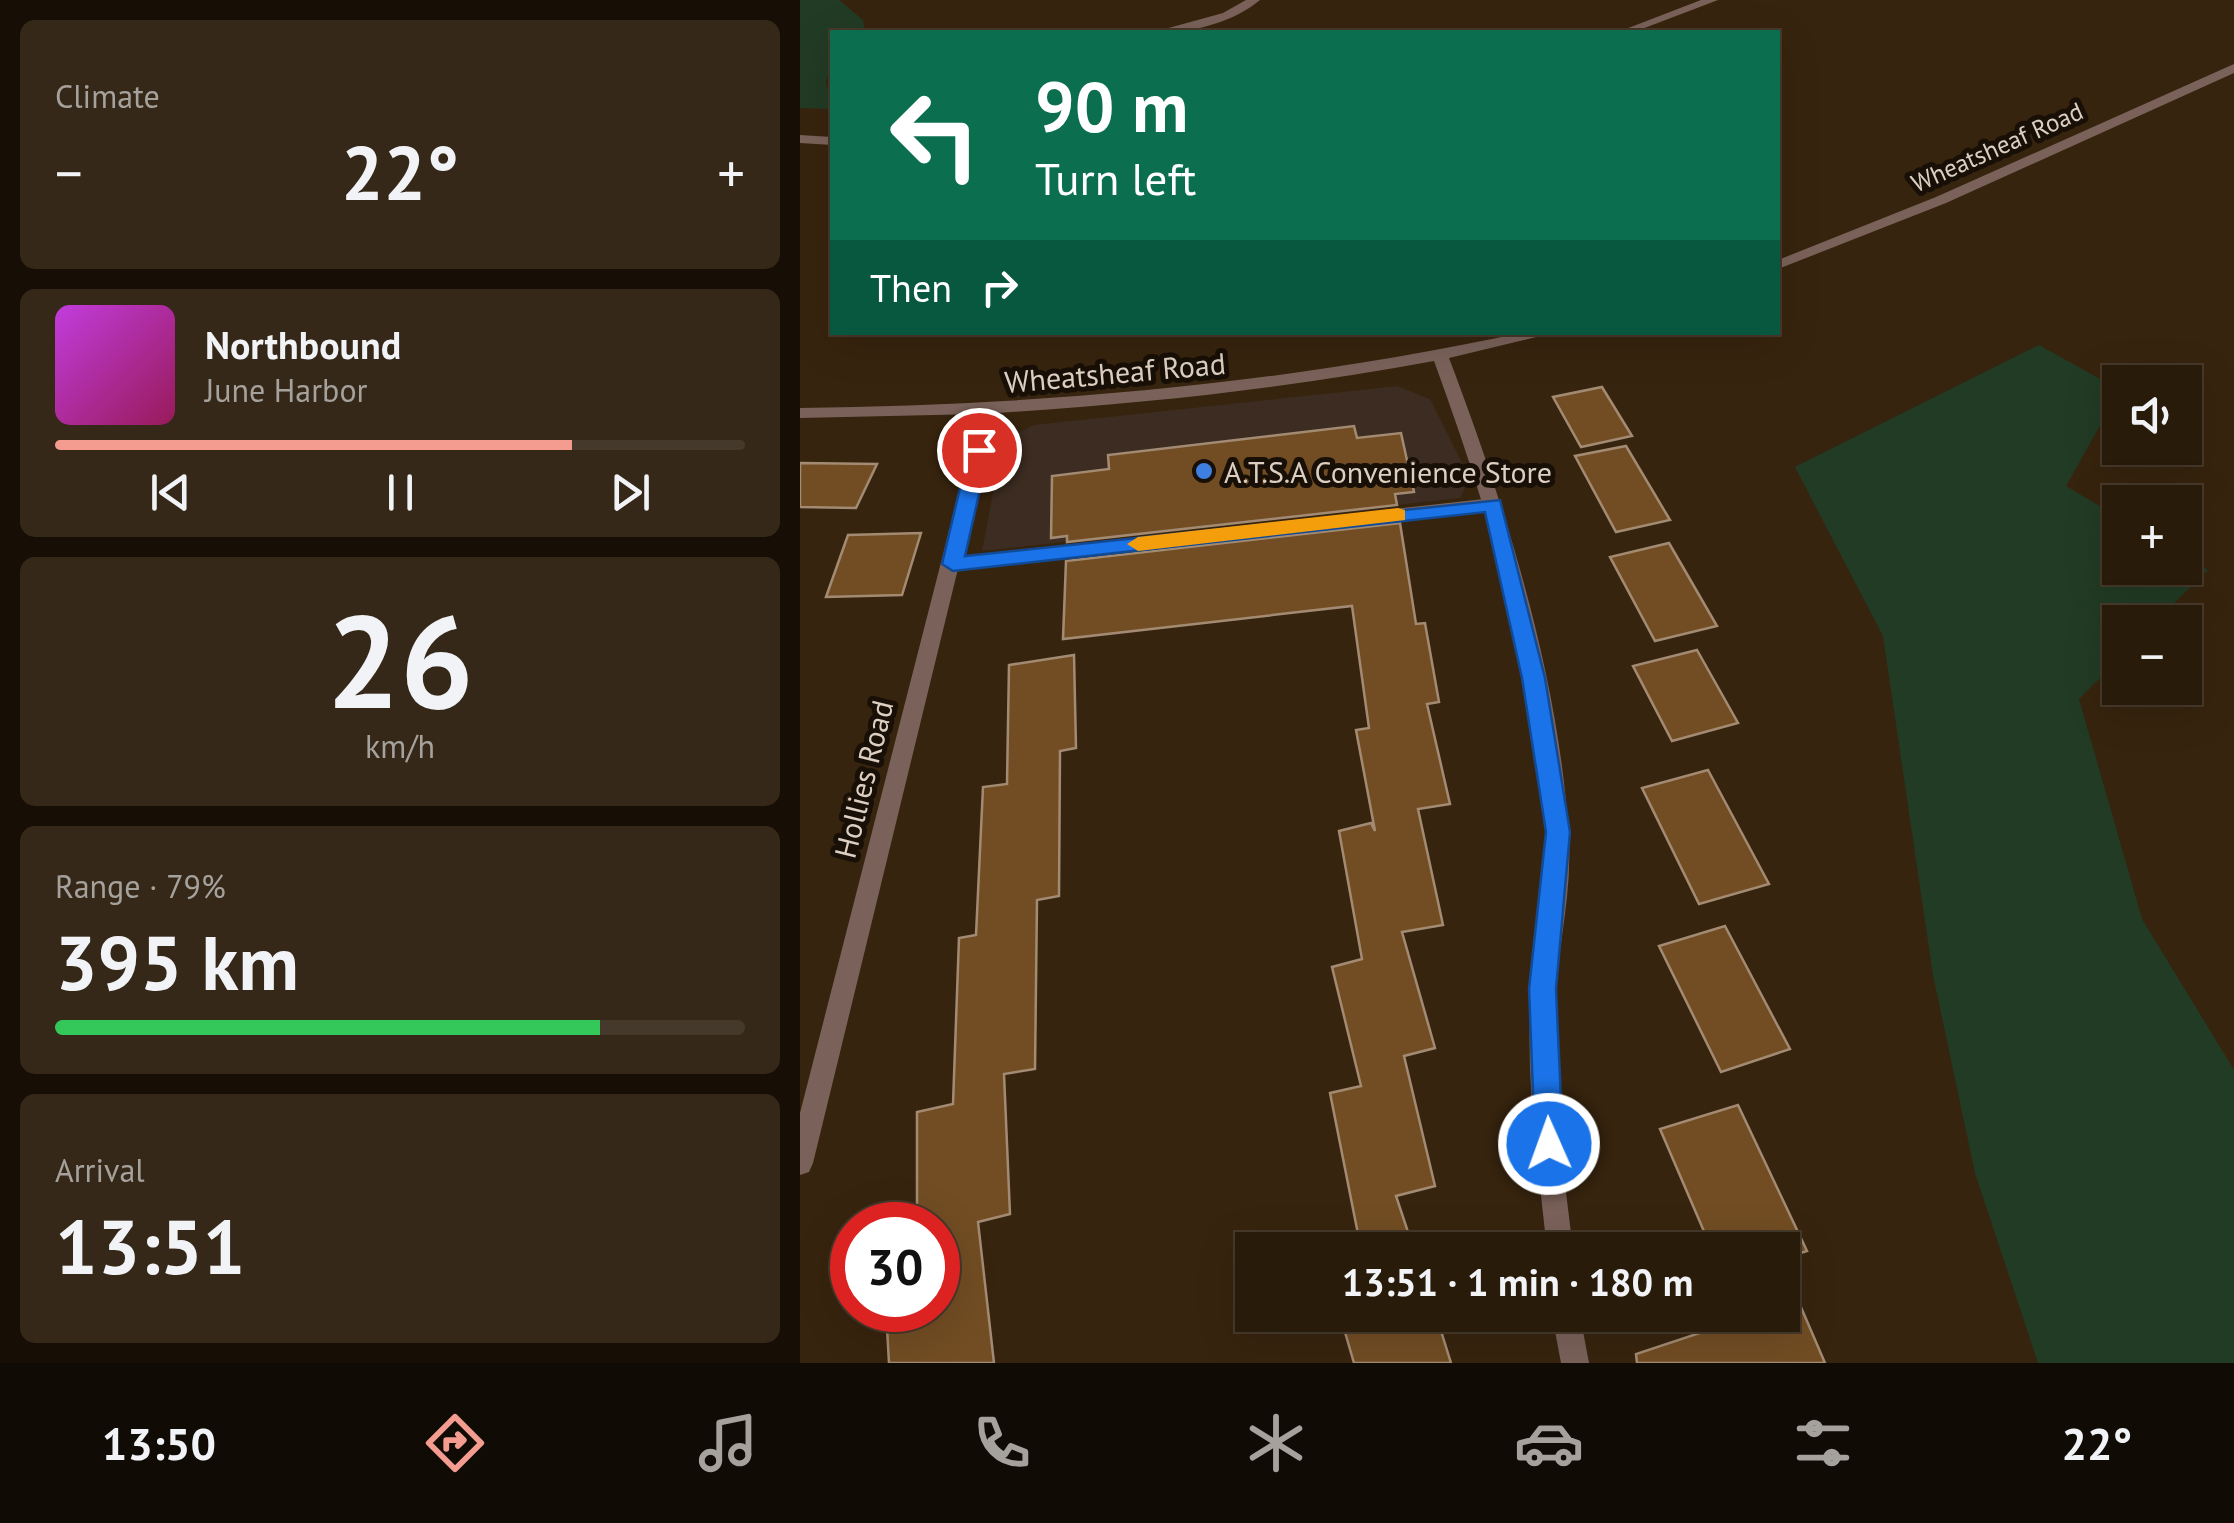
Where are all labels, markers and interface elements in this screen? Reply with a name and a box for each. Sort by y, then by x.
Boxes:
text: 90 m [1035,61,1188,151]
icon: left [870,70,1000,200]
text: Climate [55,75,160,117]
street label: Wheatsheaf Road [1906,95,2088,199]
text: 22° [341,124,459,221]
text: − [55,137,83,208]
text: + [717,137,745,208]
text: Turn left [1035,149,1196,207]
icon: right [972,260,1027,315]
text: Then [870,263,952,312]
text: Northbound [205,320,401,369]
street label: Wheatsheaf Road [1003,343,1227,401]
map controls [2102,365,2202,705]
button: sound [2102,365,2202,465]
text: June Harbor [205,369,367,411]
pin [937,408,1022,493]
icon: arrive [952,423,1007,478]
place label: A.T.S.A Convenience Store [1224,452,1552,491]
marker: A.T.S.A Convenience Store [1193,460,1215,482]
icon: previous [143,465,198,520]
icon: pause [373,465,428,520]
icon: next [603,465,658,520]
button: + [2102,485,2202,585]
text: 26 [326,576,474,744]
button: − [2102,605,2202,705]
street label: Hollies Road [825,696,901,862]
text: km/h [365,725,435,767]
text: Range · 79% [55,865,226,907]
text: 395 km [55,914,299,1011]
position arrow [1497,1092,1601,1196]
text: Arrival [55,1149,145,1191]
text: 13:51 [55,1198,245,1295]
speed limit sign: 30 [830,1202,960,1332]
text: 13:51 · 1 min · 180 m [1342,1257,1693,1306]
icon: directions [420,1408,490,1478]
icon: music [693,1408,763,1478]
icon: phone [967,1408,1037,1478]
icon: climate [1241,1408,1311,1478]
icon: car [1514,1408,1584,1478]
icon: filters [1788,1408,1858,1478]
text: 13:50 [102,1414,216,1472]
text: 22° [2061,1414,2132,1472]

